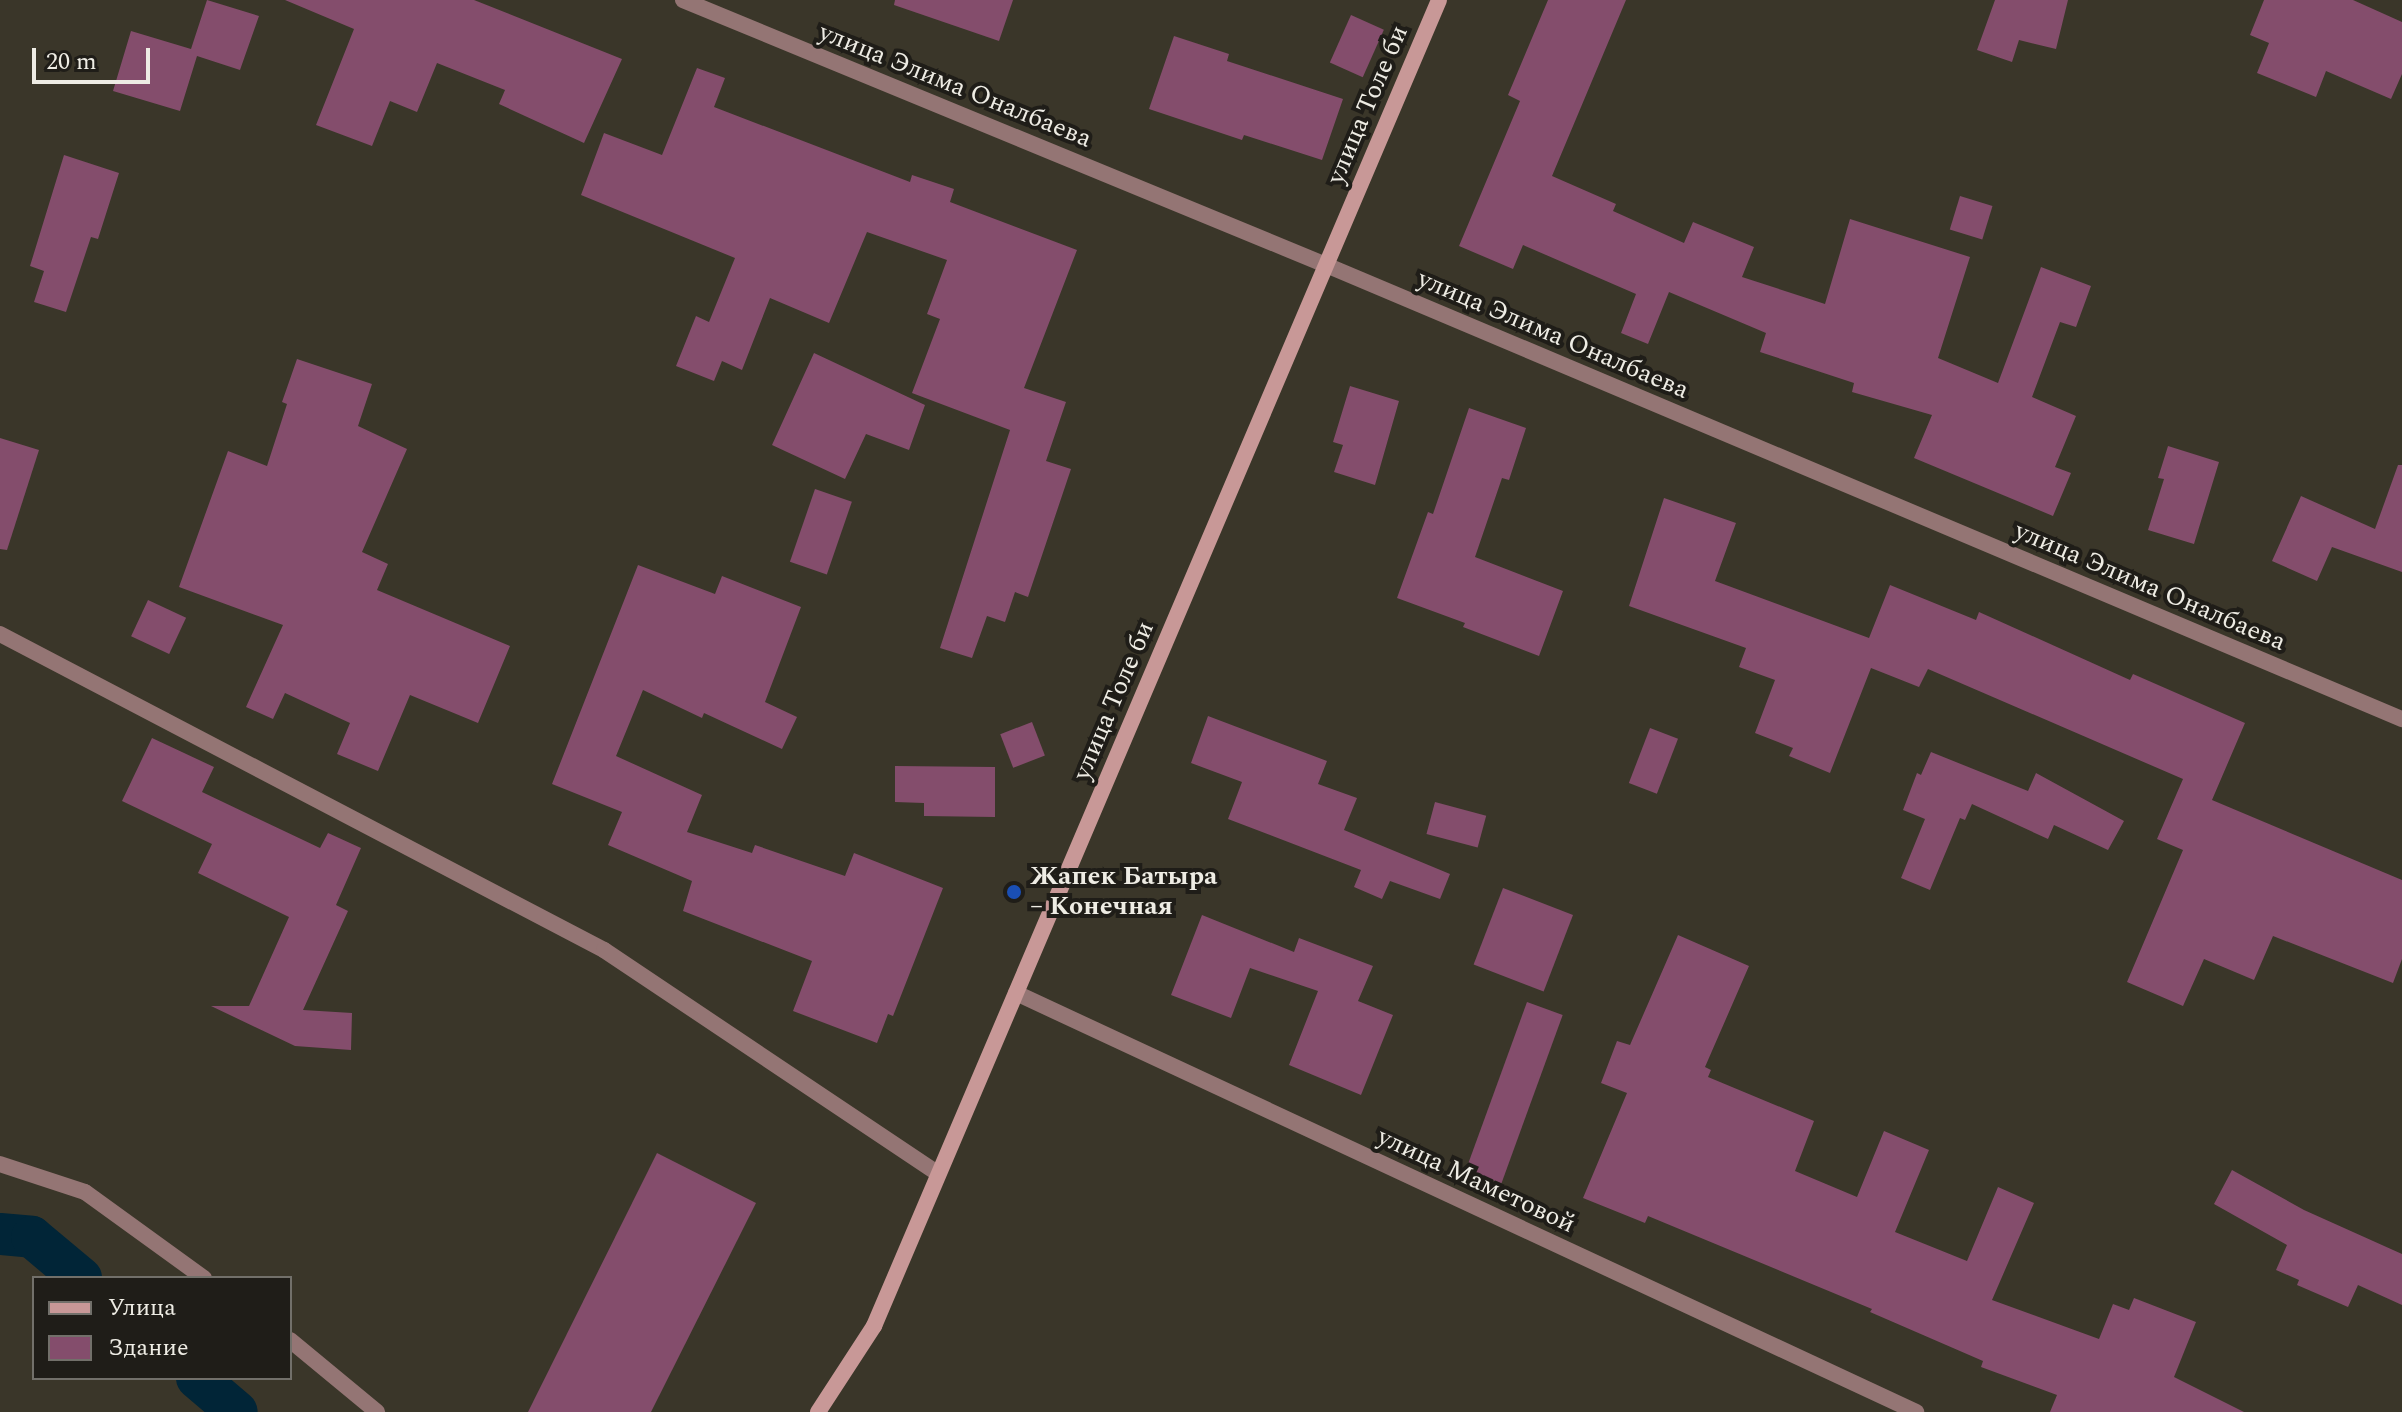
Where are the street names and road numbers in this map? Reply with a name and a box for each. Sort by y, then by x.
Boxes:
street label: улица Элима Оналбаева [814,17,1096,155]
street label: улица Толе би [1321,21,1415,189]
street label: улица Элима Оналбаева [1413,264,1693,406]
street label: улица Элима Оналбаева [2010,516,2290,658]
street label: улица Толе би [1067,617,1161,785]
street label: улица Маметовой [1372,1121,1580,1241]

